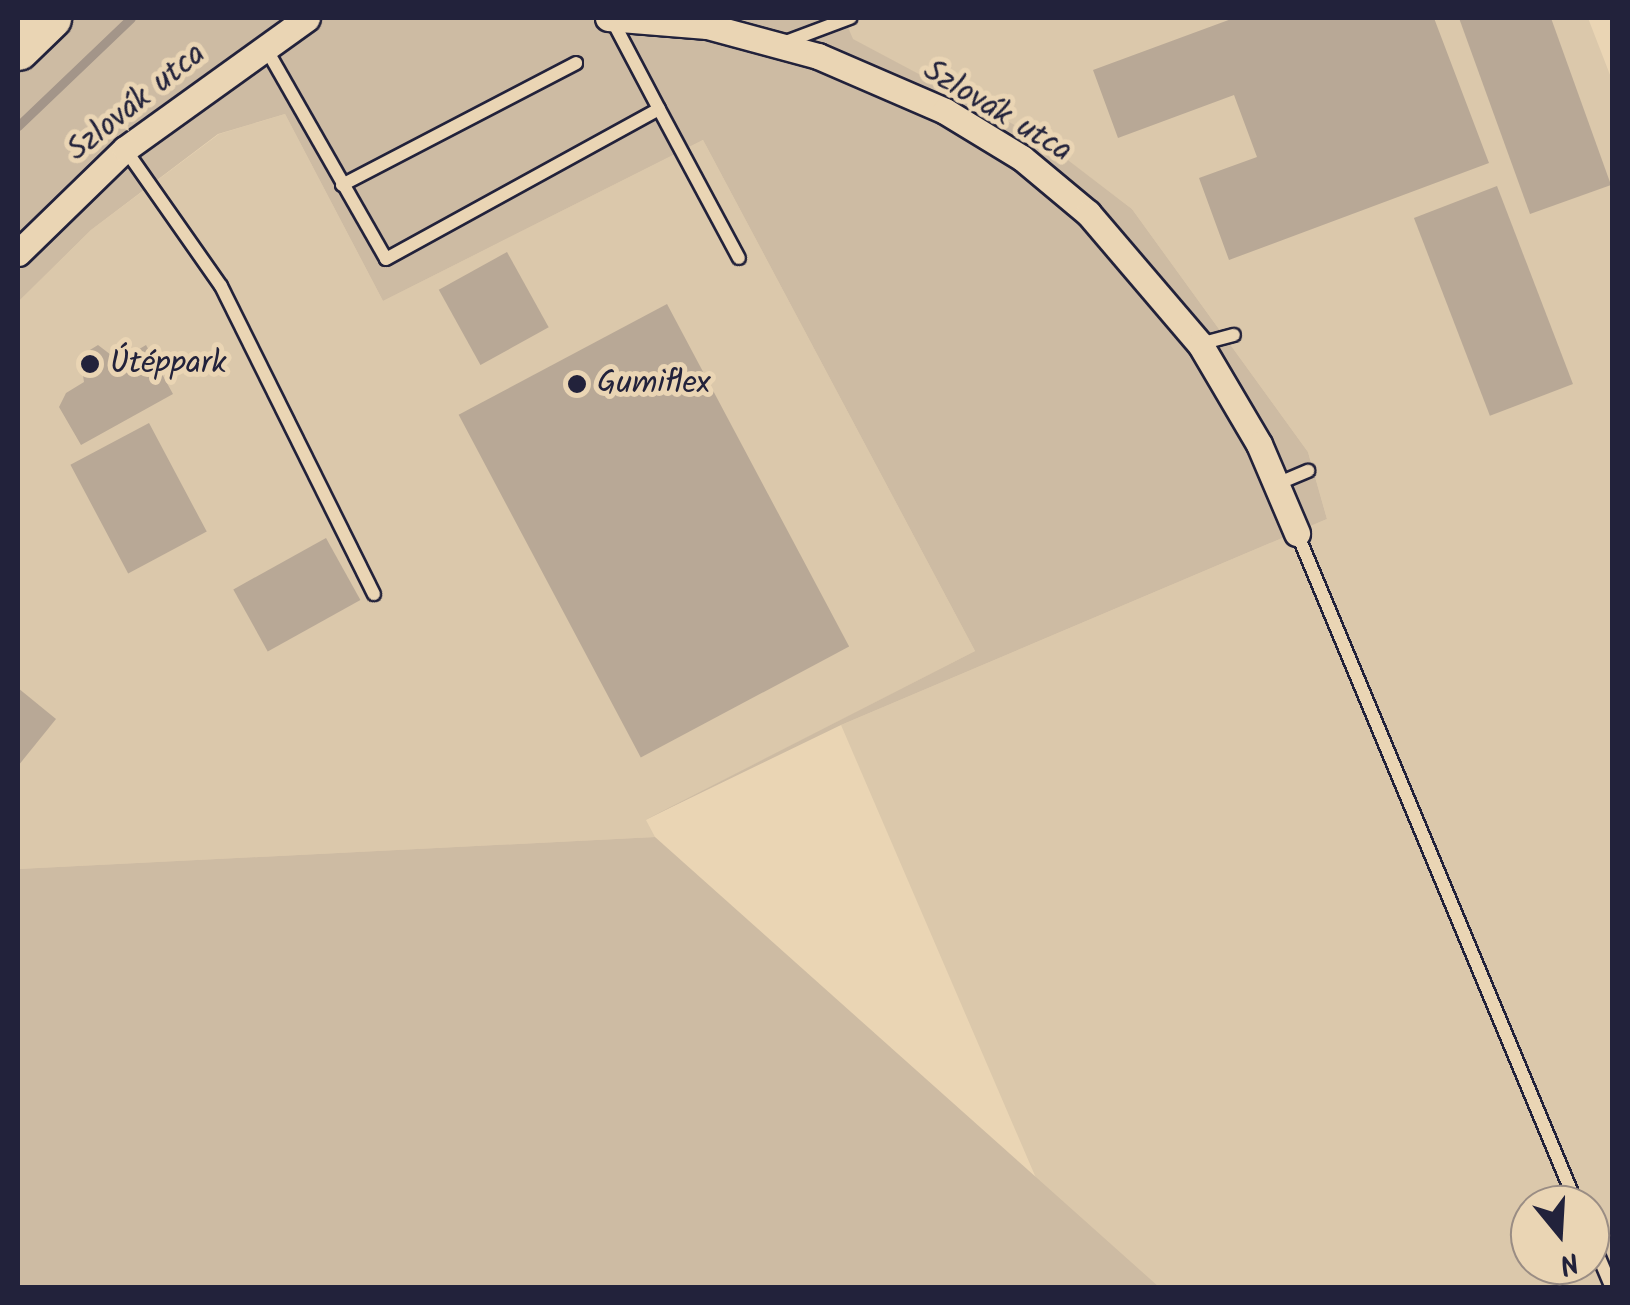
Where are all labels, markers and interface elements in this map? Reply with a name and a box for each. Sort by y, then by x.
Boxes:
street label: Szlovák utca [60,36,214,170]
street label: Szlovák utca [916,53,1078,171]
place label: Útéppark [110,345,227,383]
marker: Útéppark [79,353,101,375]
place label: Gumiflex [597,365,710,403]
marker: Gumiflex [566,373,588,395]
north arrow [1510,1185,1610,1285]
text: N [1553,1238,1584,1286]

